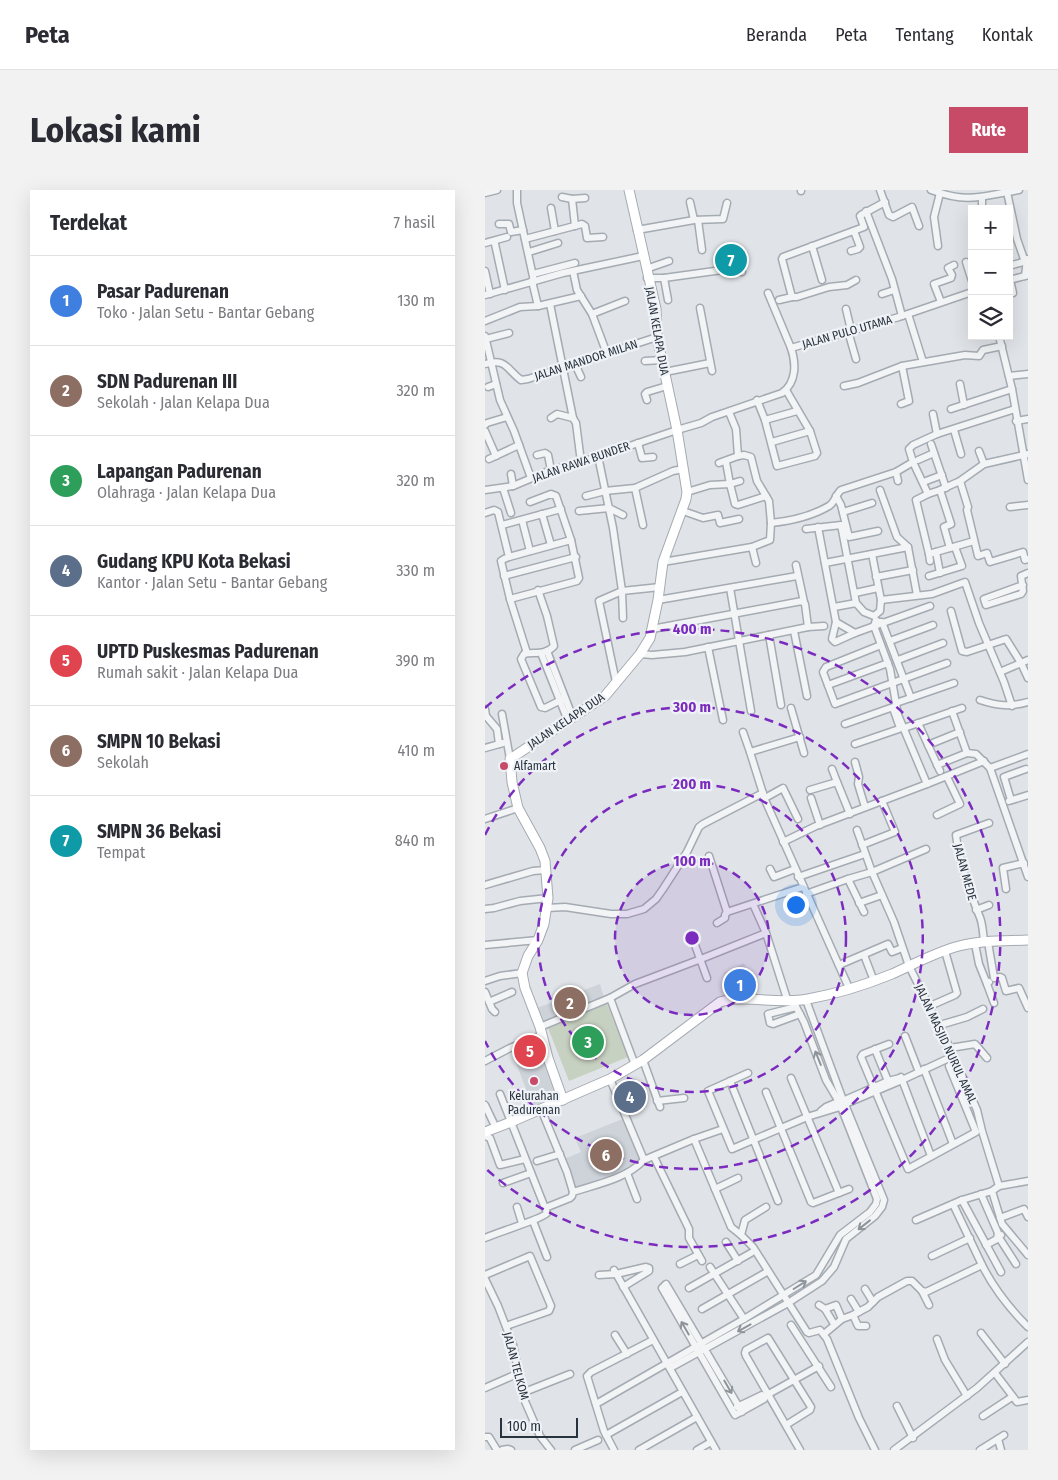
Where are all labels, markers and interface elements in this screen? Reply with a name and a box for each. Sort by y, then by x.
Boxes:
text: Peta [25,21,70,49]
text: Beranda [746,24,807,46]
text: Peta [835,24,868,46]
text: Tentang [896,24,954,46]
text: Kontak [982,24,1033,46]
button: Rute [949,107,1028,153]
text: Lokasi kami [30,109,201,151]
map controls [968,205,1013,340]
button: + [968,205,1013,250]
text: Terdekat [50,210,127,236]
text: 7 hasil [394,213,435,232]
pin: 7 [715,241,747,279]
button: − [968,250,1013,295]
text: Pasar Padurenan [97,280,229,303]
street label: JALAN KELAPA DUA [642,286,672,377]
text: 1 [63,291,69,310]
text: 130 m [397,291,435,310]
button: layers [968,295,1013,340]
text: Toko · Jalan Setu - Bantar Gebang [97,303,314,322]
street label: JALAN PULO UTAMA [800,312,894,352]
street label: JALAN MANDOR MILAN [533,337,639,383]
text: SDN Padurenan III [97,370,237,393]
text: 2 [62,381,70,400]
text: 320 m [396,381,435,400]
text: Sekolah · Jalan Kelapa Dua [97,393,270,412]
street label: JALAN RAWA BUNDER [530,439,632,485]
text: Lapangan Padurenan [97,460,262,483]
text: 3 [62,471,70,490]
text: 320 m [396,471,435,490]
text: Olahraga · Jalan Kelapa Dua [97,483,276,502]
text: Gudang KPU Kota Bekasi [97,550,291,573]
text: 4 [62,561,70,580]
text: 330 m [396,561,435,580]
text: Kantor · Jalan Setu - Bantar Gebang [97,573,327,592]
text: 400 m [673,620,711,638]
text: UPTD Puskesmas Padurenan [97,640,319,663]
text: 5 [62,651,70,670]
text: 390 m [396,651,435,670]
text: Rumah sakit · Jalan Kelapa Dua [97,663,298,682]
street label: JALAN KELAPA DUA [525,690,608,752]
text: 300 m [672,698,711,716]
text: SMPN 10 Bekasi [97,730,221,753]
text: 6 [62,741,70,760]
text: 410 m [397,741,435,760]
text: Sekolah [97,753,149,772]
place label: Alfamart [514,759,556,773]
marker: Alfamart [498,760,510,772]
text: 200 m [672,775,711,793]
text: SMPN 36 Bekasi [97,820,221,843]
text: 7 [63,831,69,850]
text: 840 m [395,831,435,850]
street label: JALAN MEDE [951,842,979,902]
text: Tempat [97,843,145,862]
text: 100 m [673,852,711,870]
your location [783,892,809,918]
centre of rings [683,929,701,947]
pin: 1 [724,966,756,1004]
street label: JALAN MASJID NURUL AMAL [912,982,980,1107]
pin: 2 [554,984,586,1022]
pin: 3 [572,1023,604,1061]
pin: 5 [514,1032,546,1070]
one-way arrow [813,1051,822,1066]
marker: Kelurahan Padurenan [528,1075,540,1087]
pin: 4 [614,1078,646,1116]
place label: Kelurahan Padurenan [508,1089,560,1117]
pin: 6 [590,1136,622,1174]
one-way arrow [858,1220,871,1231]
one-way arrow [792,1279,806,1289]
one-way arrow [679,1321,689,1335]
one-way arrow [737,1323,752,1333]
street label: JALAN TELKOM [500,1330,532,1402]
one-way arrow [723,1379,733,1393]
scale bar [500,1415,577,1438]
text: 100 m [507,1418,541,1435]

